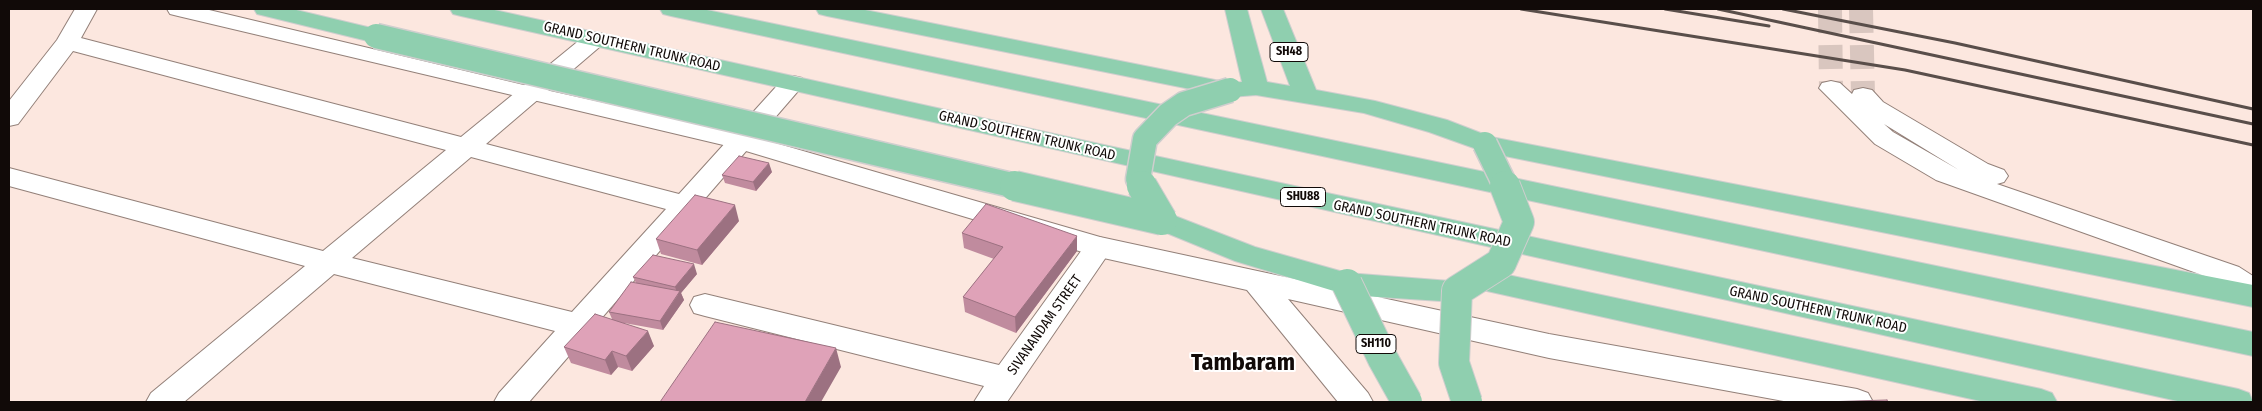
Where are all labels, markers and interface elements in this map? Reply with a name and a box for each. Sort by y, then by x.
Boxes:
street label: GRAND SOUTHERN TRUNK ROAD [542,18,722,76]
road number: SH48 [1270,42,1308,62]
street label: GRAND SOUTHERN TRUNK ROAD [937,107,1117,165]
road number: SHU88 [1280,188,1326,206]
street label: GRAND SOUTHERN TRUNK ROAD [1332,197,1512,251]
street label: SIVANANDAM STREET [1004,272,1086,378]
street label: GRAND SOUTHERN TRUNK ROAD [1728,283,1908,337]
road number: SH110 [1356,334,1396,354]
district label: Tambaram [1191,349,1295,377]

